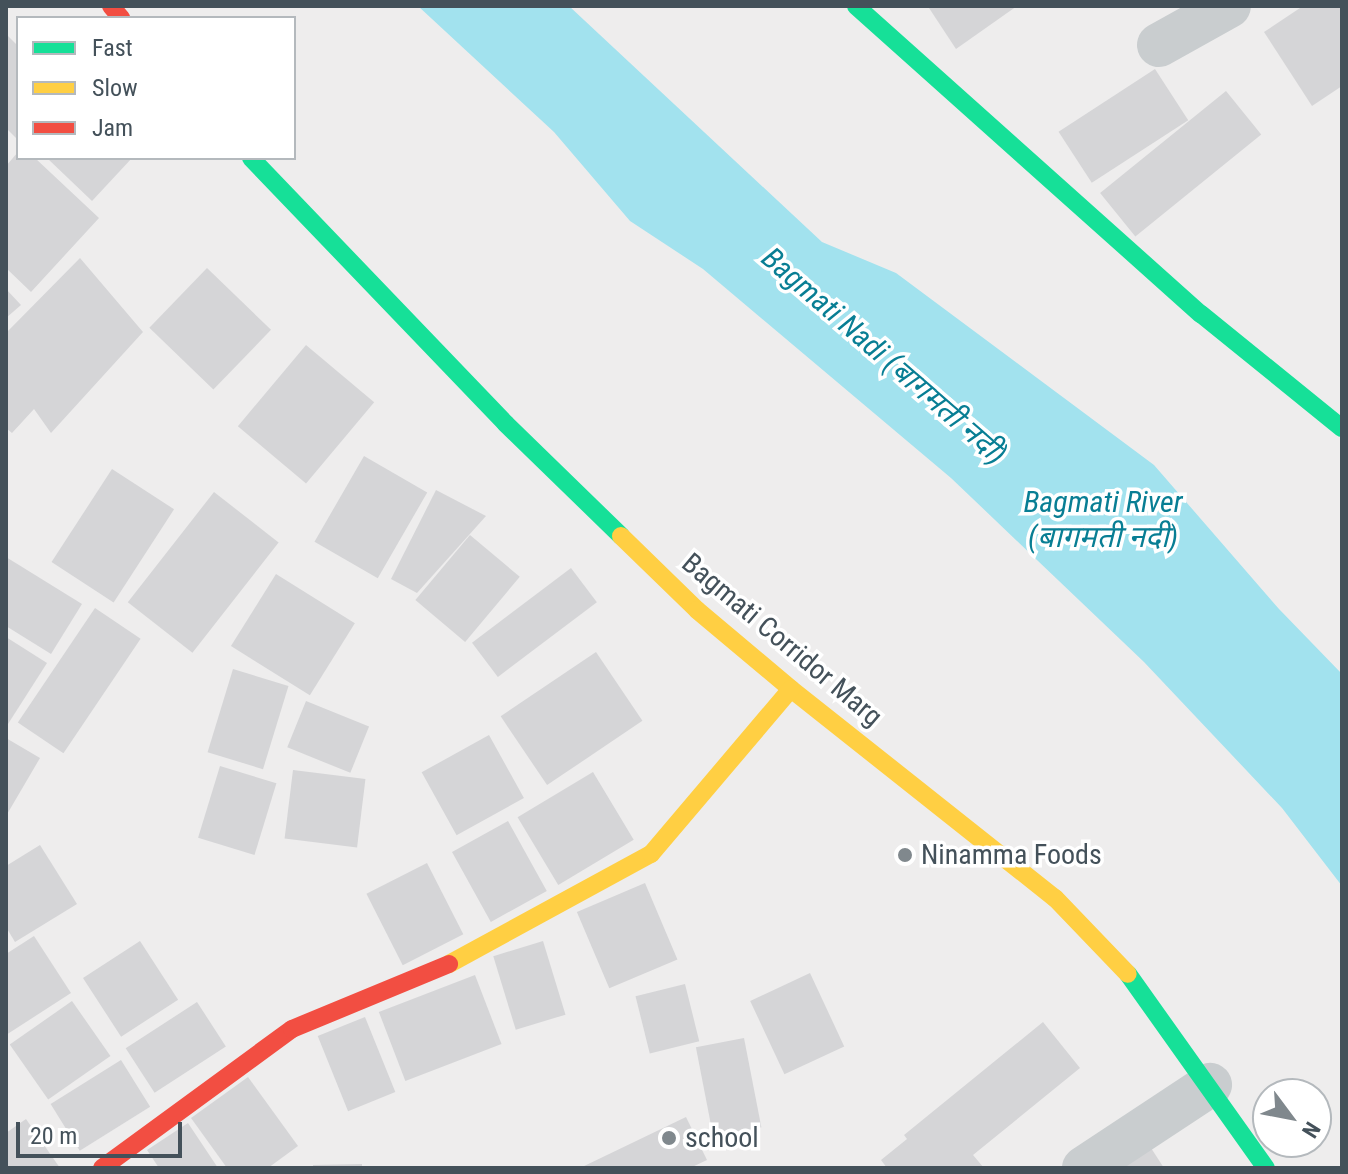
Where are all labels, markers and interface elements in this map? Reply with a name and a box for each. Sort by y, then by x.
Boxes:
legend [16,16,296,160]
text: Fast [92,34,133,62]
text: Slow [92,74,138,102]
text: Jam [92,114,133,142]
water label: Bagmati Nadi (बागमती नदी) [754,240,1014,472]
water label: Bagmati River (बागमती नदी) [1023,484,1183,554]
street label: Bagmati Corridor Marg [675,546,889,734]
place label: Ninamma Foods [921,838,1102,872]
marker: Ninamma Foods [896,846,914,864]
north arrow [1252,1078,1332,1158]
scale bar [20,1106,186,1156]
text: N [1297,1118,1325,1142]
place label: school [685,1121,759,1155]
text: 20 m [30,1122,77,1150]
marker: school [660,1129,678,1147]

